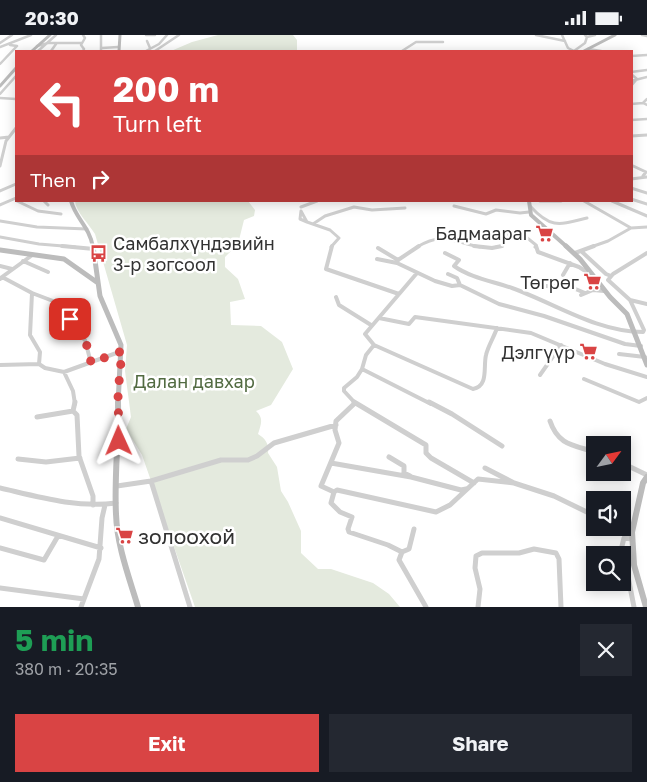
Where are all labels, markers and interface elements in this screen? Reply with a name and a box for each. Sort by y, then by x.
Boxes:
text: 20:30 [25,6,79,29]
text: 200 m [113,68,219,110]
icon: left [30,70,95,135]
text: Turn left [113,110,202,137]
icon: right [86,165,114,193]
text: Then [30,168,76,191]
place label: Бадмаараг [435,222,531,244]
supermarket icon: Бадмаараг [535,223,555,243]
place label: Самбалхүндэвийн 3-р зогсоол [113,232,275,275]
bus stop icon: Самбалхүндэвийн 3-р зогсоол [89,243,109,263]
place label: Төгрөг [520,271,579,293]
supermarket icon: Төгрөг [583,272,603,292]
pin [49,298,91,340]
icon: arrive [56,305,84,333]
place label: Дэлгүүр [501,341,575,363]
supermarket icon: Дэлгүүр [579,342,599,362]
park label: Далан давхар [133,370,255,392]
position arrow [92,414,144,466]
north arrow [586,436,631,481]
map controls [586,436,631,591]
button: sound [586,491,631,536]
place label: золоохой [138,523,235,549]
supermarket icon: золоохой [114,526,134,546]
button: search [586,546,631,591]
text: 5 min [15,622,93,658]
button: close [580,624,632,676]
text: 380 m · 20:35 [15,659,118,679]
button: Exit [15,714,319,772]
button: Share [329,714,632,772]

